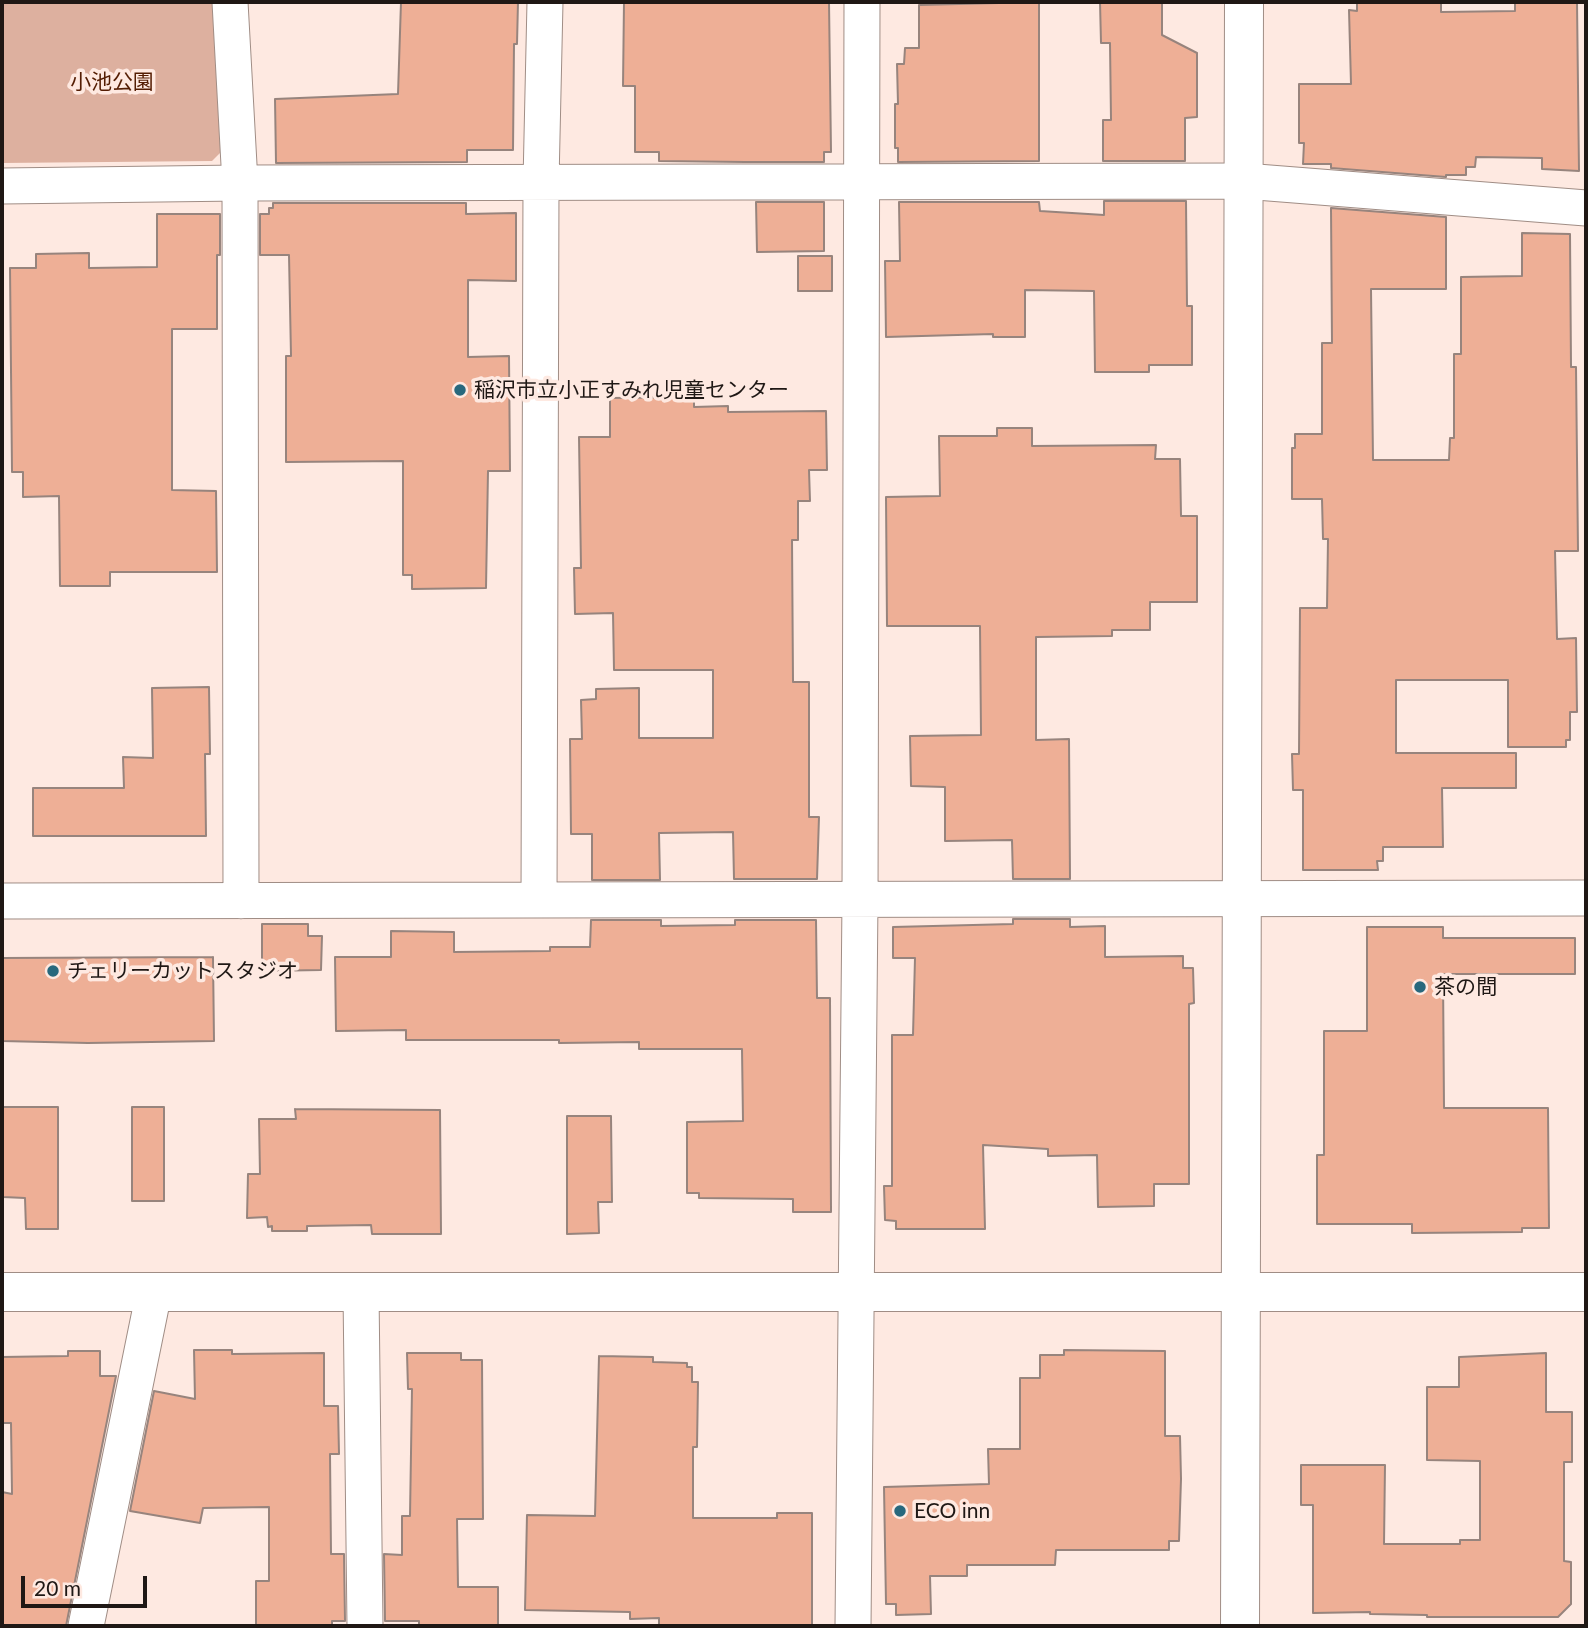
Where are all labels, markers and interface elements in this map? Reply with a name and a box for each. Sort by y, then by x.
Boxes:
park label: 小池公園 [70,69,154,95]
place label: 稲沢市立小正すみれ児童センター [474,377,789,403]
marker: 稲沢市立小正すみれ児童センター [452,382,468,398]
place label: チェリーカットスタジオ [67,958,298,984]
marker: チェリーカットスタジオ [45,963,61,979]
place label: 茶の間 [1434,974,1497,1000]
marker: 茶の間 [1412,979,1428,995]
place label: ECO inn [914,1498,990,1524]
marker: ECO inn [892,1503,908,1519]
scale bar [24,1562,150,1606]
text: 20 m [34,1575,81,1600]

